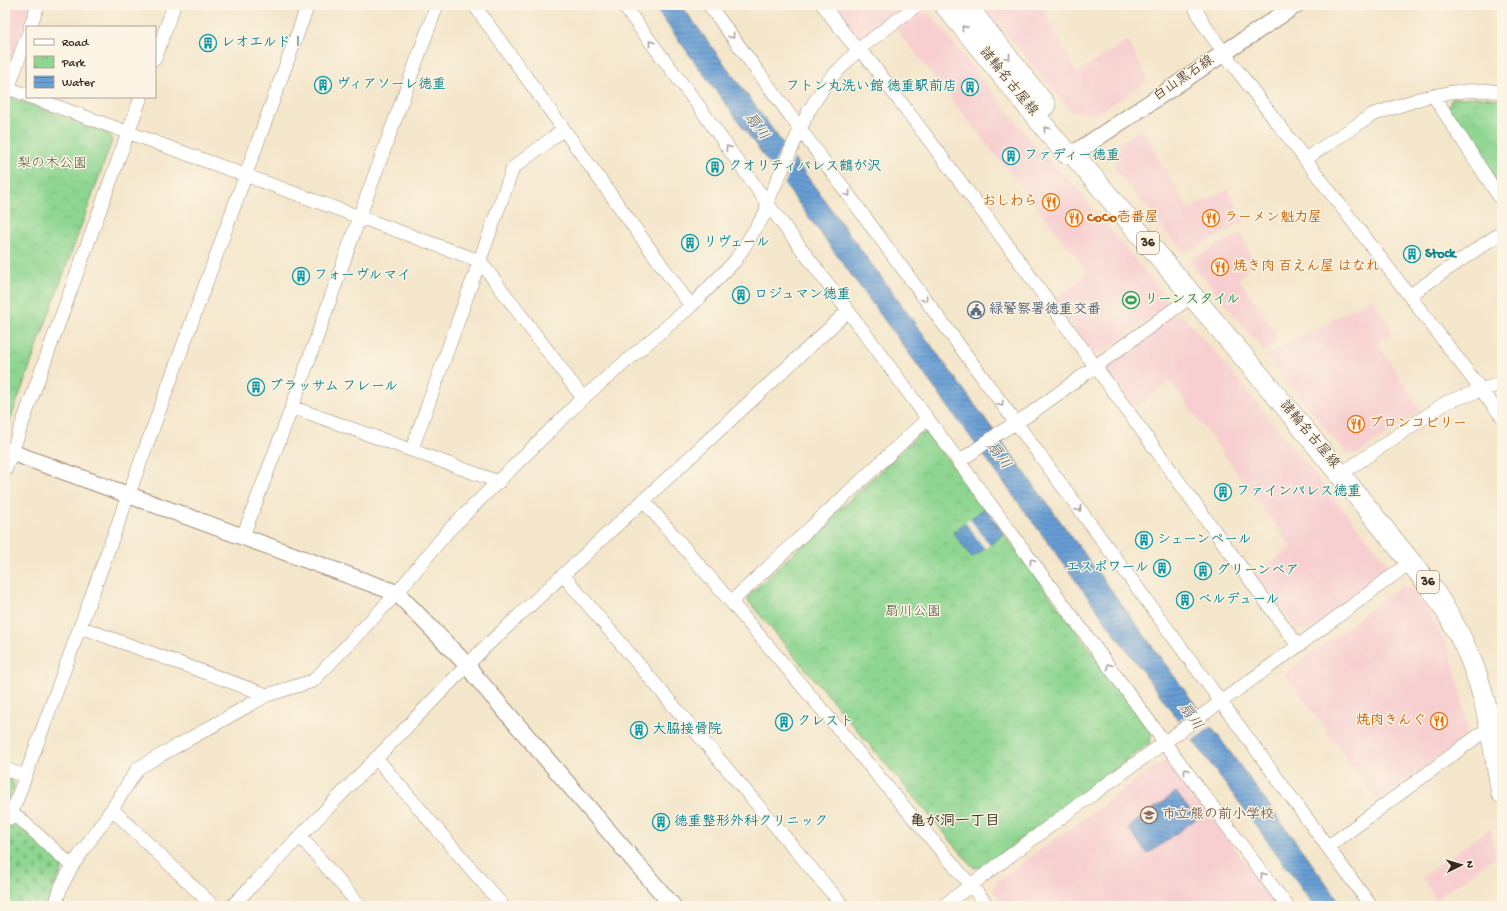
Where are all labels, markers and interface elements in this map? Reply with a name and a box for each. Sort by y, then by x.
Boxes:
one-way arrow [962,25,969,32]
legend [26,26,156,98]
one-way arrow [727,32,734,39]
building icon: レオエルドⅠ [198,33,218,53]
place label: レオエルドⅠ [221,35,305,52]
text: Road [62,37,89,51]
one-way arrow [649,40,656,47]
street label: 諸輪名古屋線 [975,44,1041,120]
street label: 白山黒石線 [1150,52,1218,106]
one-way arrow [1003,53,1010,60]
text: Park [61,57,87,71]
building icon: ヴィアソーレ徳重 [313,75,333,95]
text: Water [62,77,96,91]
place label: ヴィアソーレ徳重 [336,77,446,94]
building icon: フトン丸洗い館 徳重駅前店 [960,77,980,97]
place label: フトン丸洗い館 徳重駅前店 [786,78,957,96]
water label: 扇川 [740,110,772,144]
one-way arrow [1044,126,1051,133]
one-way arrow [726,145,733,152]
building icon: ファディー徳重 [1001,146,1021,166]
place label: ファディー徳重 [1024,148,1120,165]
park label: 梨の木公園 [17,156,87,173]
building icon: クオリティパレス鶴が沢 [705,157,725,177]
place label: クオリティパレス鶴が沢 [728,159,881,176]
one-way arrow [843,190,850,197]
restaurant icon: おしわら [1041,192,1061,212]
place label: おしわら [982,194,1038,211]
restaurant icon: CoCo壱番屋 [1064,208,1084,228]
restaurant icon: ラーメン魁力屋 [1201,208,1221,228]
place label: CoCo壱番屋 [1086,209,1159,227]
place label: ラーメン魁力屋 [1224,209,1322,227]
road number: 36 [1137,232,1159,254]
building icon: リヴェール [680,233,700,253]
place label: リヴェール [703,235,770,252]
building icon: Stock [1402,244,1422,264]
place label: Stock [1425,246,1457,263]
restaurant icon: 焼き肉 百えん屋 はなれ [1210,257,1230,277]
place label: 焼き肉 百えん屋 はなれ [1233,258,1380,276]
building icon: フォーヴルマイ [291,266,311,286]
place label: フォーヴルマイ [314,268,411,285]
building icon: ロジュマン徳重 [731,285,751,305]
place label: ロジュマン徳重 [754,287,851,304]
sports icon: リーンスタイル [1121,290,1141,310]
place label: リーンスタイル [1144,292,1240,309]
one-way arrow [920,295,927,302]
public building icon: 緑警察署徳重交番 [966,300,986,320]
place label: 緑警察署徳重交番 [989,301,1101,319]
building icon: ブラッサム フレール [246,377,266,397]
place label: ブラッサム フレール [269,378,398,396]
street label: 諸輪名古屋線 [1275,397,1343,473]
one-way arrow [996,400,1003,407]
restaurant icon: ブロンコビリー [1346,414,1366,434]
place label: ブロンコビリー [1369,415,1467,433]
water label: 扇川 [982,439,1014,473]
building icon: ファインパレス徳重 [1213,482,1233,502]
place label: ファインパレス徳重 [1236,484,1361,501]
one-way arrow [1074,504,1081,511]
building icon: シェーンペール [1134,530,1154,550]
place label: シェーンペール [1157,532,1252,549]
building icon: エスポワール [1152,558,1172,578]
one-way arrow [1029,559,1036,566]
place label: エスポワール [1066,560,1149,577]
building icon: グリーンペア [1193,561,1213,581]
place label: グリーンペア [1216,563,1299,580]
road number: 36 [1417,571,1439,593]
building icon: ベルデュール [1175,590,1195,610]
place label: ベルデュール [1198,592,1280,609]
park label: 扇川公園 [885,604,941,621]
one-way arrow [1106,663,1113,670]
water label: 扇川 [1174,700,1206,734]
restaurant icon: 焼肉きんぐ [1429,711,1449,731]
building icon: クレスト [774,712,794,732]
place label: 焼肉きんぐ [1356,713,1426,730]
place label: クレスト [797,714,854,731]
building icon: 大脇接骨院 [629,720,649,740]
place label: 大脇接骨院 [652,721,722,739]
one-way arrow [1183,768,1190,775]
school or university icon: 市立熊の前小学校 [1139,805,1159,825]
place label: 市立熊の前小学校 [1162,807,1274,824]
building icon: 徳重整形外科クリニック [651,812,671,832]
district label: 亀が洞一丁目 [910,812,1000,831]
place label: 徳重整形外科クリニック [674,814,828,831]
north arrow [1441,845,1481,885]
text: N [1463,860,1475,868]
one-way arrow [1261,872,1268,879]

